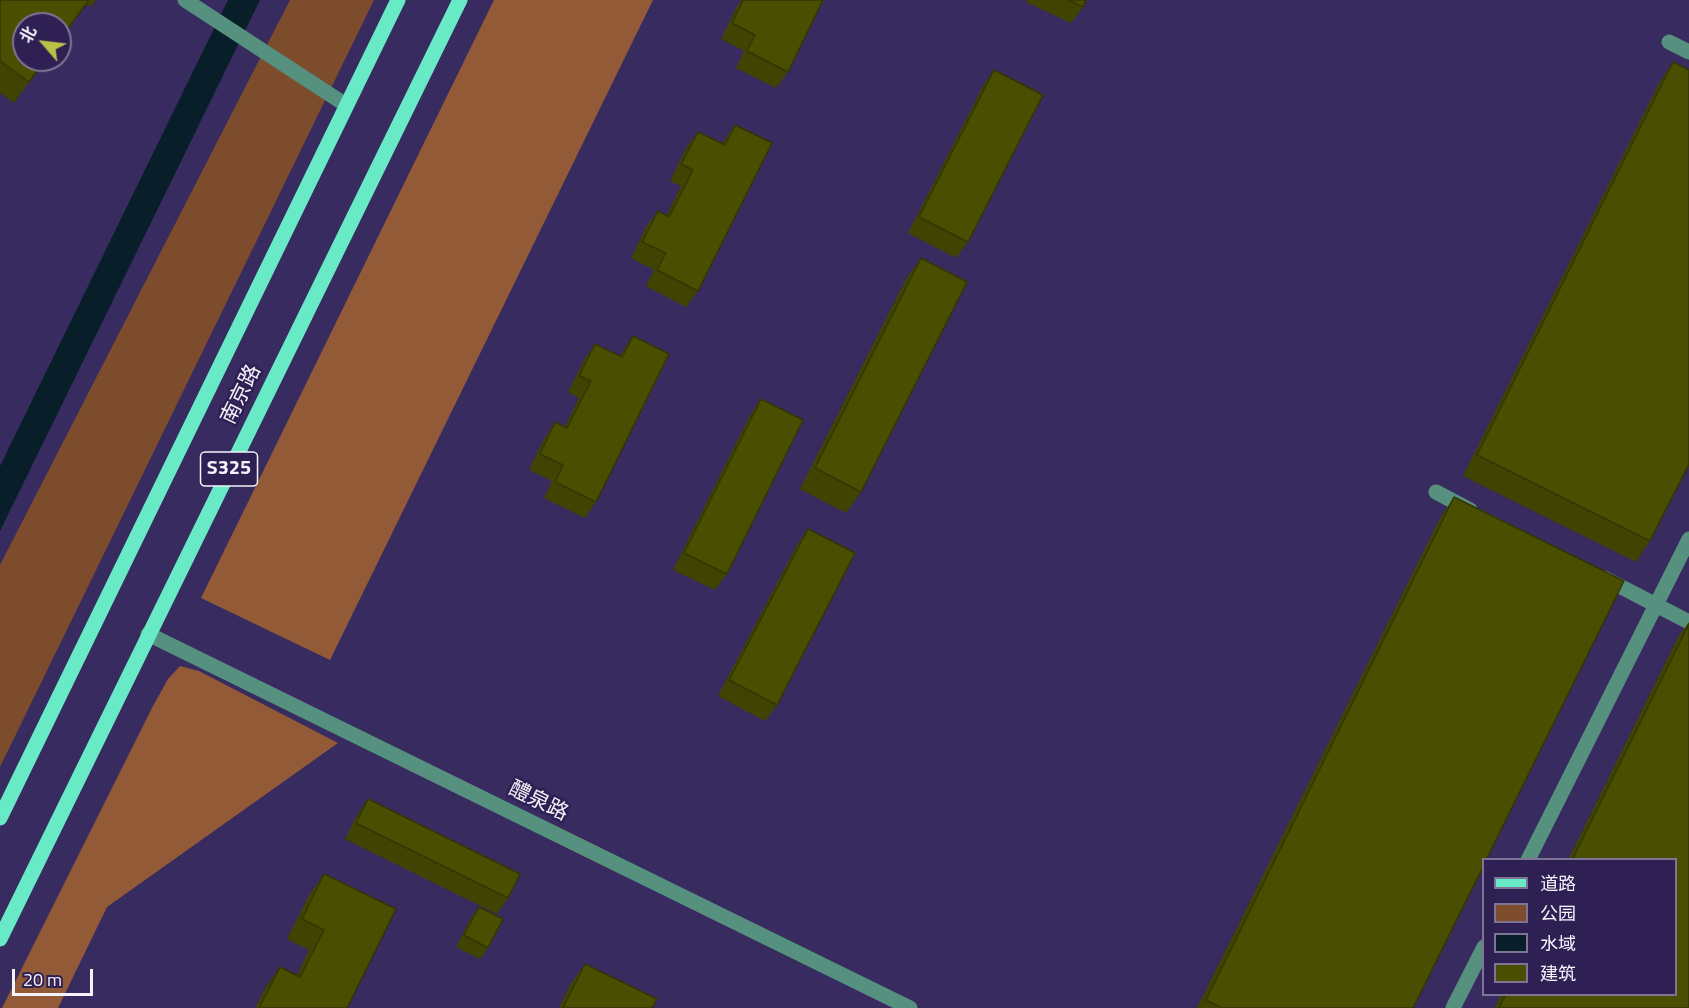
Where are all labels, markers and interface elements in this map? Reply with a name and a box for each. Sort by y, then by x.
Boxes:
north arrow [12,12,72,72]
text: 北 [14,22,42,47]
street label: 南京路 [217,361,267,429]
road number: S325 [200,452,258,486]
street label: 醴泉路 [504,777,572,827]
legend [1482,858,1677,996]
text: 道路 [1540,870,1576,897]
text: 公园 [1540,900,1576,927]
text: 水域 [1540,930,1576,957]
scale bar [15,957,96,995]
text: 建筑 [1540,960,1576,987]
text: 20 m [23,966,62,993]

